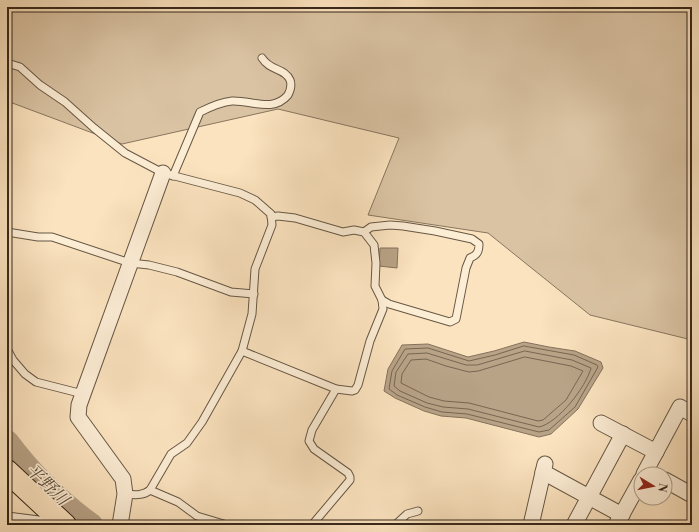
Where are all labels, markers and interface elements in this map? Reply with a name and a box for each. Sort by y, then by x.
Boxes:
water label: 平野川 [21,459,74,512]
north arrow [633,466,673,506]
text: N [654,482,670,493]

